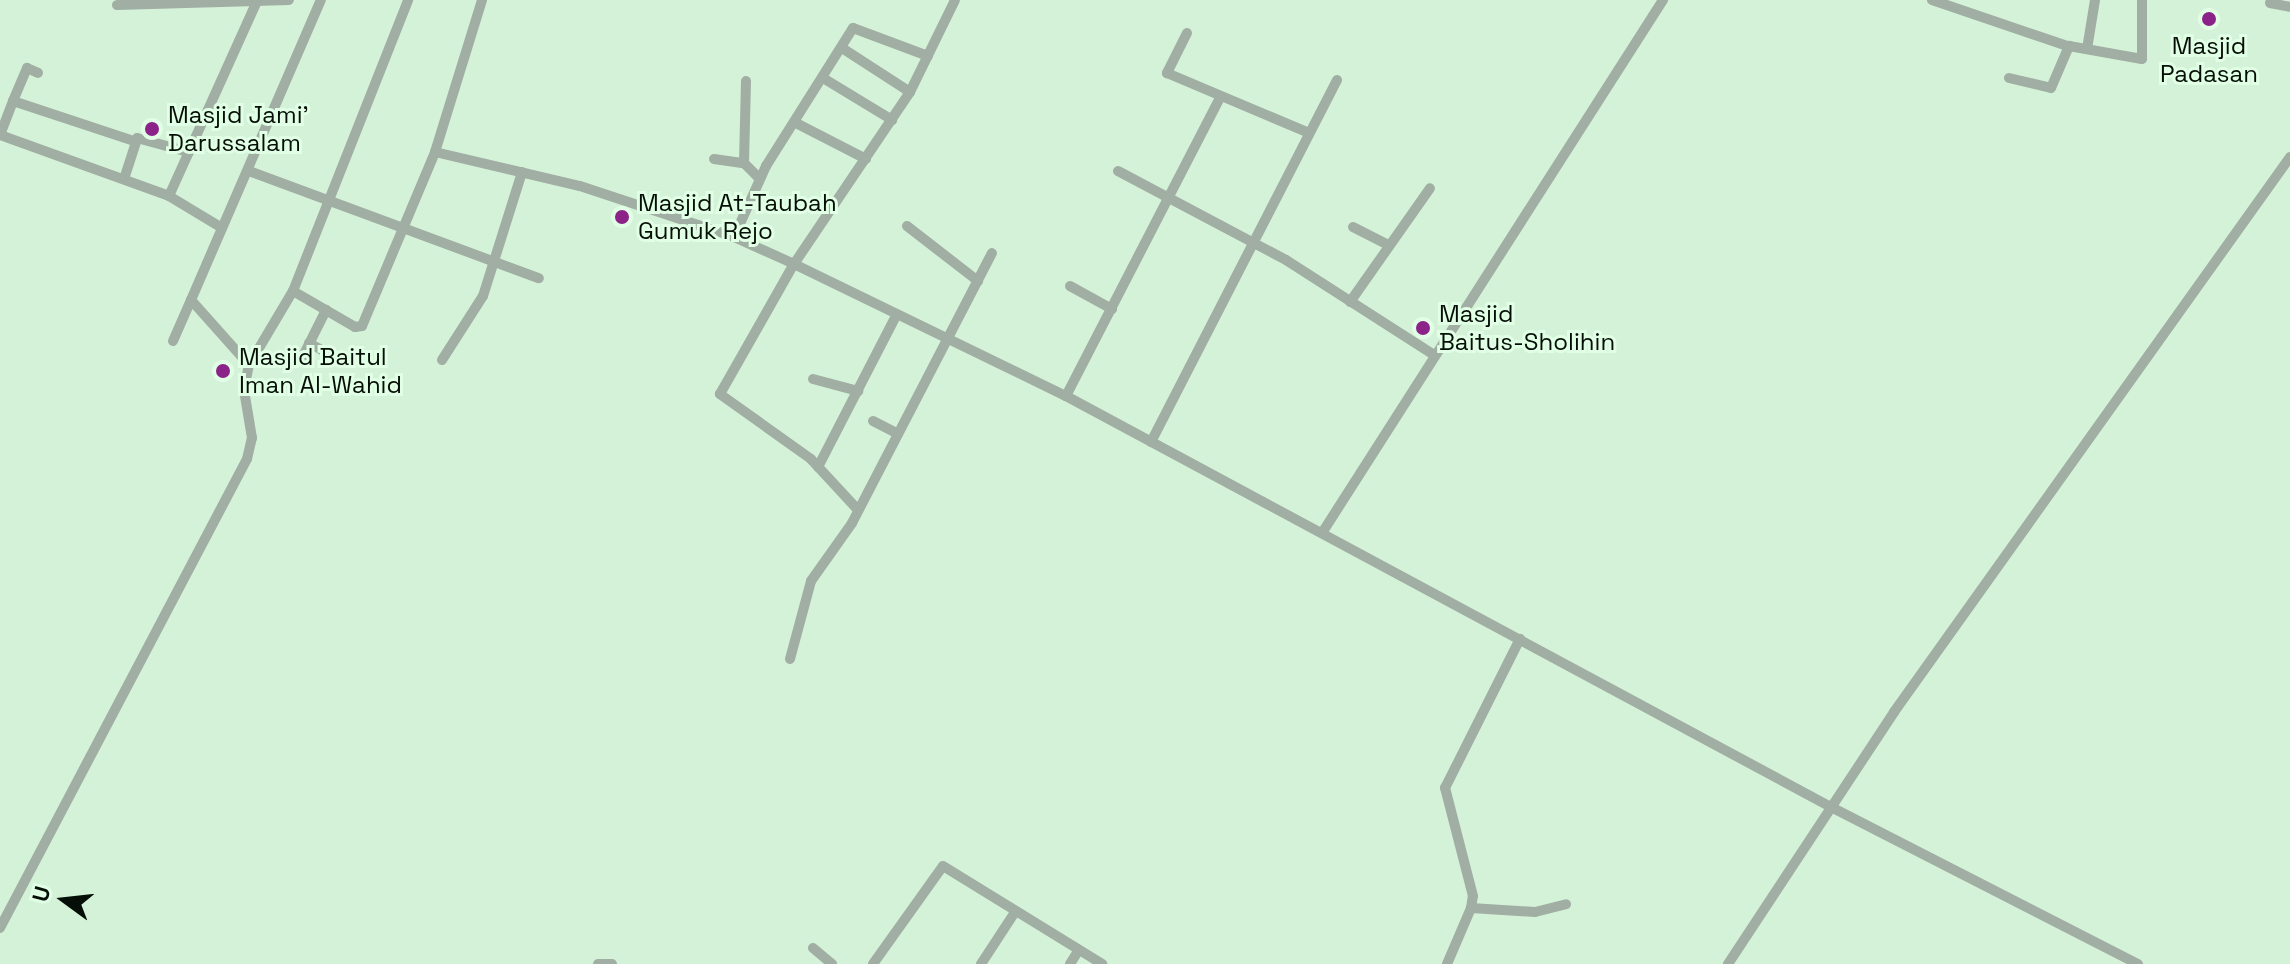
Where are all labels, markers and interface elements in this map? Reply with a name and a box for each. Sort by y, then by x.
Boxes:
marker: Masjid Padasan [2200,10,2218,28]
place label: Masjid Padasan [2160,32,2258,88]
place label: Masjid Jami' Darussalam [168,101,309,157]
marker: Masjid Jami' Darussalam [143,120,161,138]
place label: Masjid At-Taubah Gumuk Rejo [638,189,837,245]
marker: Masjid At-Taubah Gumuk Rejo [613,208,631,226]
place label: Masjid Baitus-Sholihin [1439,300,1615,356]
marker: Masjid Baitus-Sholihin [1414,319,1432,337]
place label: Masjid Baitul Iman Al-Wahid [239,343,402,399]
marker: Masjid Baitul Iman Al-Wahid [214,362,232,380]
north arrow [24,860,104,940]
text: U [25,883,56,905]

